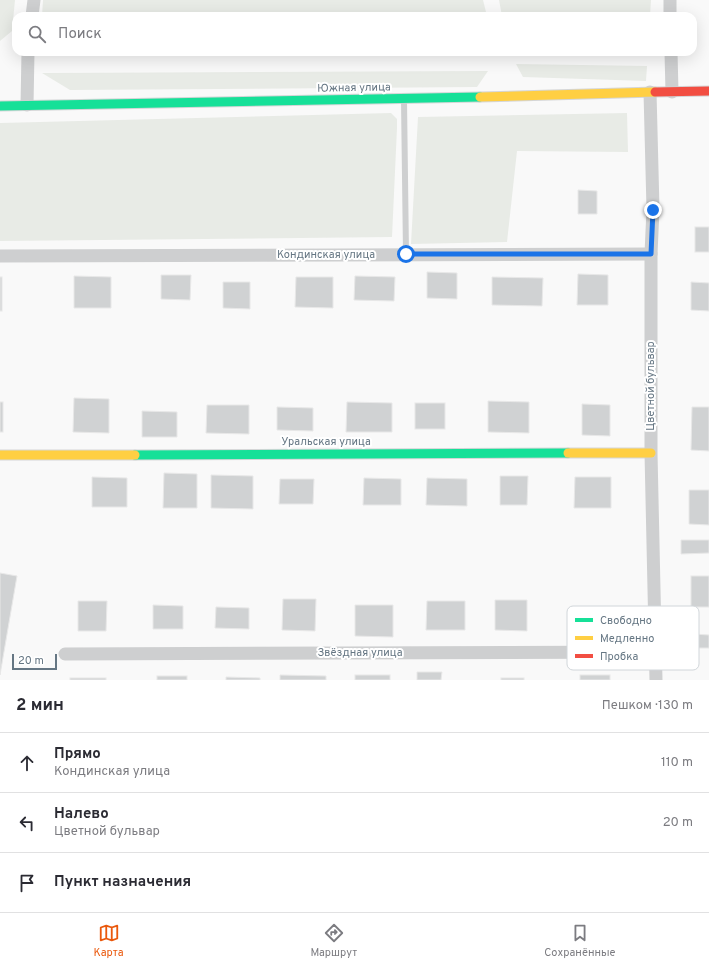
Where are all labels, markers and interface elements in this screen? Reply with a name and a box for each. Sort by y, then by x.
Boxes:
search box [12,12,697,56]
icon: search [26,23,48,45]
text: Поиск [58,25,102,44]
street label: Южная улица [317,80,391,96]
route end [644,201,662,219]
route start [397,245,415,263]
street label: Кондинская улица [277,248,375,262]
street label: Цветной бульвар [644,341,658,431]
street label: Уральская улица [281,435,371,449]
legend [567,606,699,670]
text: Свободно [600,614,652,628]
text: Медленно [600,632,654,646]
street label: Звёздная улица [317,646,403,660]
text: Пробка [600,650,639,664]
scale bar [12,652,57,671]
text: 20 m [18,654,44,668]
text: 2 мин [16,695,64,717]
text: Пешком · 130 m [602,698,693,714]
text: Прямо [54,745,101,764]
icon: ahead [16,752,38,774]
text: 110 m [661,755,693,771]
text: Кондинская улица [54,764,170,780]
text: Налево [54,805,109,824]
icon: left [16,812,38,834]
text: 20 m [663,815,693,831]
text: Цветной бульвар [54,824,160,840]
icon: arrive [16,872,38,894]
text: Пункт назначения [54,873,191,892]
tab: Карта [93,922,124,960]
tab: Маршрут [310,922,357,960]
tab: Сохранённые [544,922,616,960]

